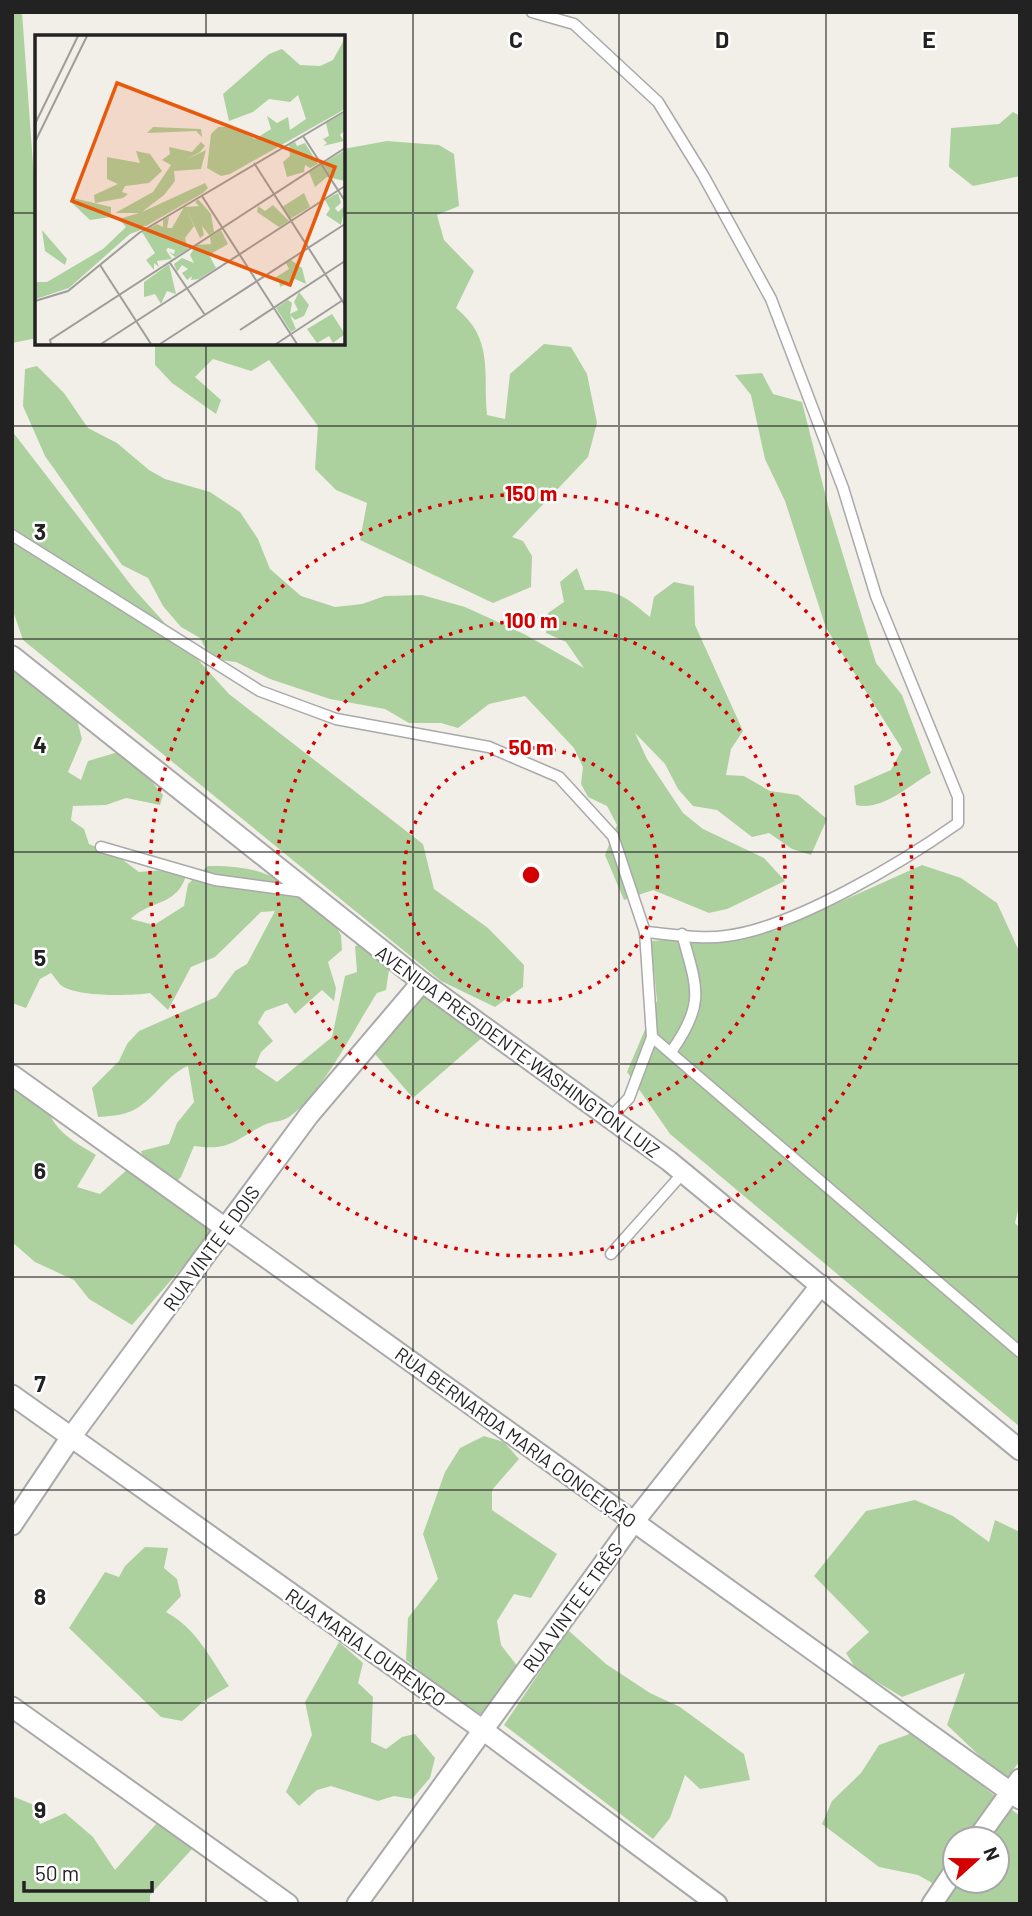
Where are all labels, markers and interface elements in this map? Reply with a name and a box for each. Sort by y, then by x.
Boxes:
text: C [509,25,523,53]
text: D [715,25,729,53]
text: E [922,25,936,53]
inset map [35,35,345,345]
text: 150 m [505,480,557,505]
text: 3 [34,517,46,545]
text: 100 m [504,607,558,632]
text: 4 [33,730,47,758]
text: 50 m [508,734,554,759]
centre of rings [519,863,543,887]
street label: AVENIDA PRESIDENTE WASHINGTON LUIZ [372,940,664,1162]
text: 5 [34,943,46,971]
text: 6 [34,1156,46,1184]
street label: RUA VINTE E DOIS [158,1181,264,1315]
street label: RUA BERNARDA MARIA CONCEIÇÃO [391,1342,641,1532]
text: 7 [34,1369,46,1397]
street label: RUA VINTE E TRÊS [517,1538,627,1676]
text: 8 [34,1582,46,1610]
street label: RUA MARIA LOURENÇO [281,1583,451,1711]
text: 9 [34,1795,46,1823]
north arrow [941,1825,1011,1895]
text: N [979,1844,1005,1864]
scale bar [24,1850,152,1894]
text: 50 m [35,1860,79,1885]

